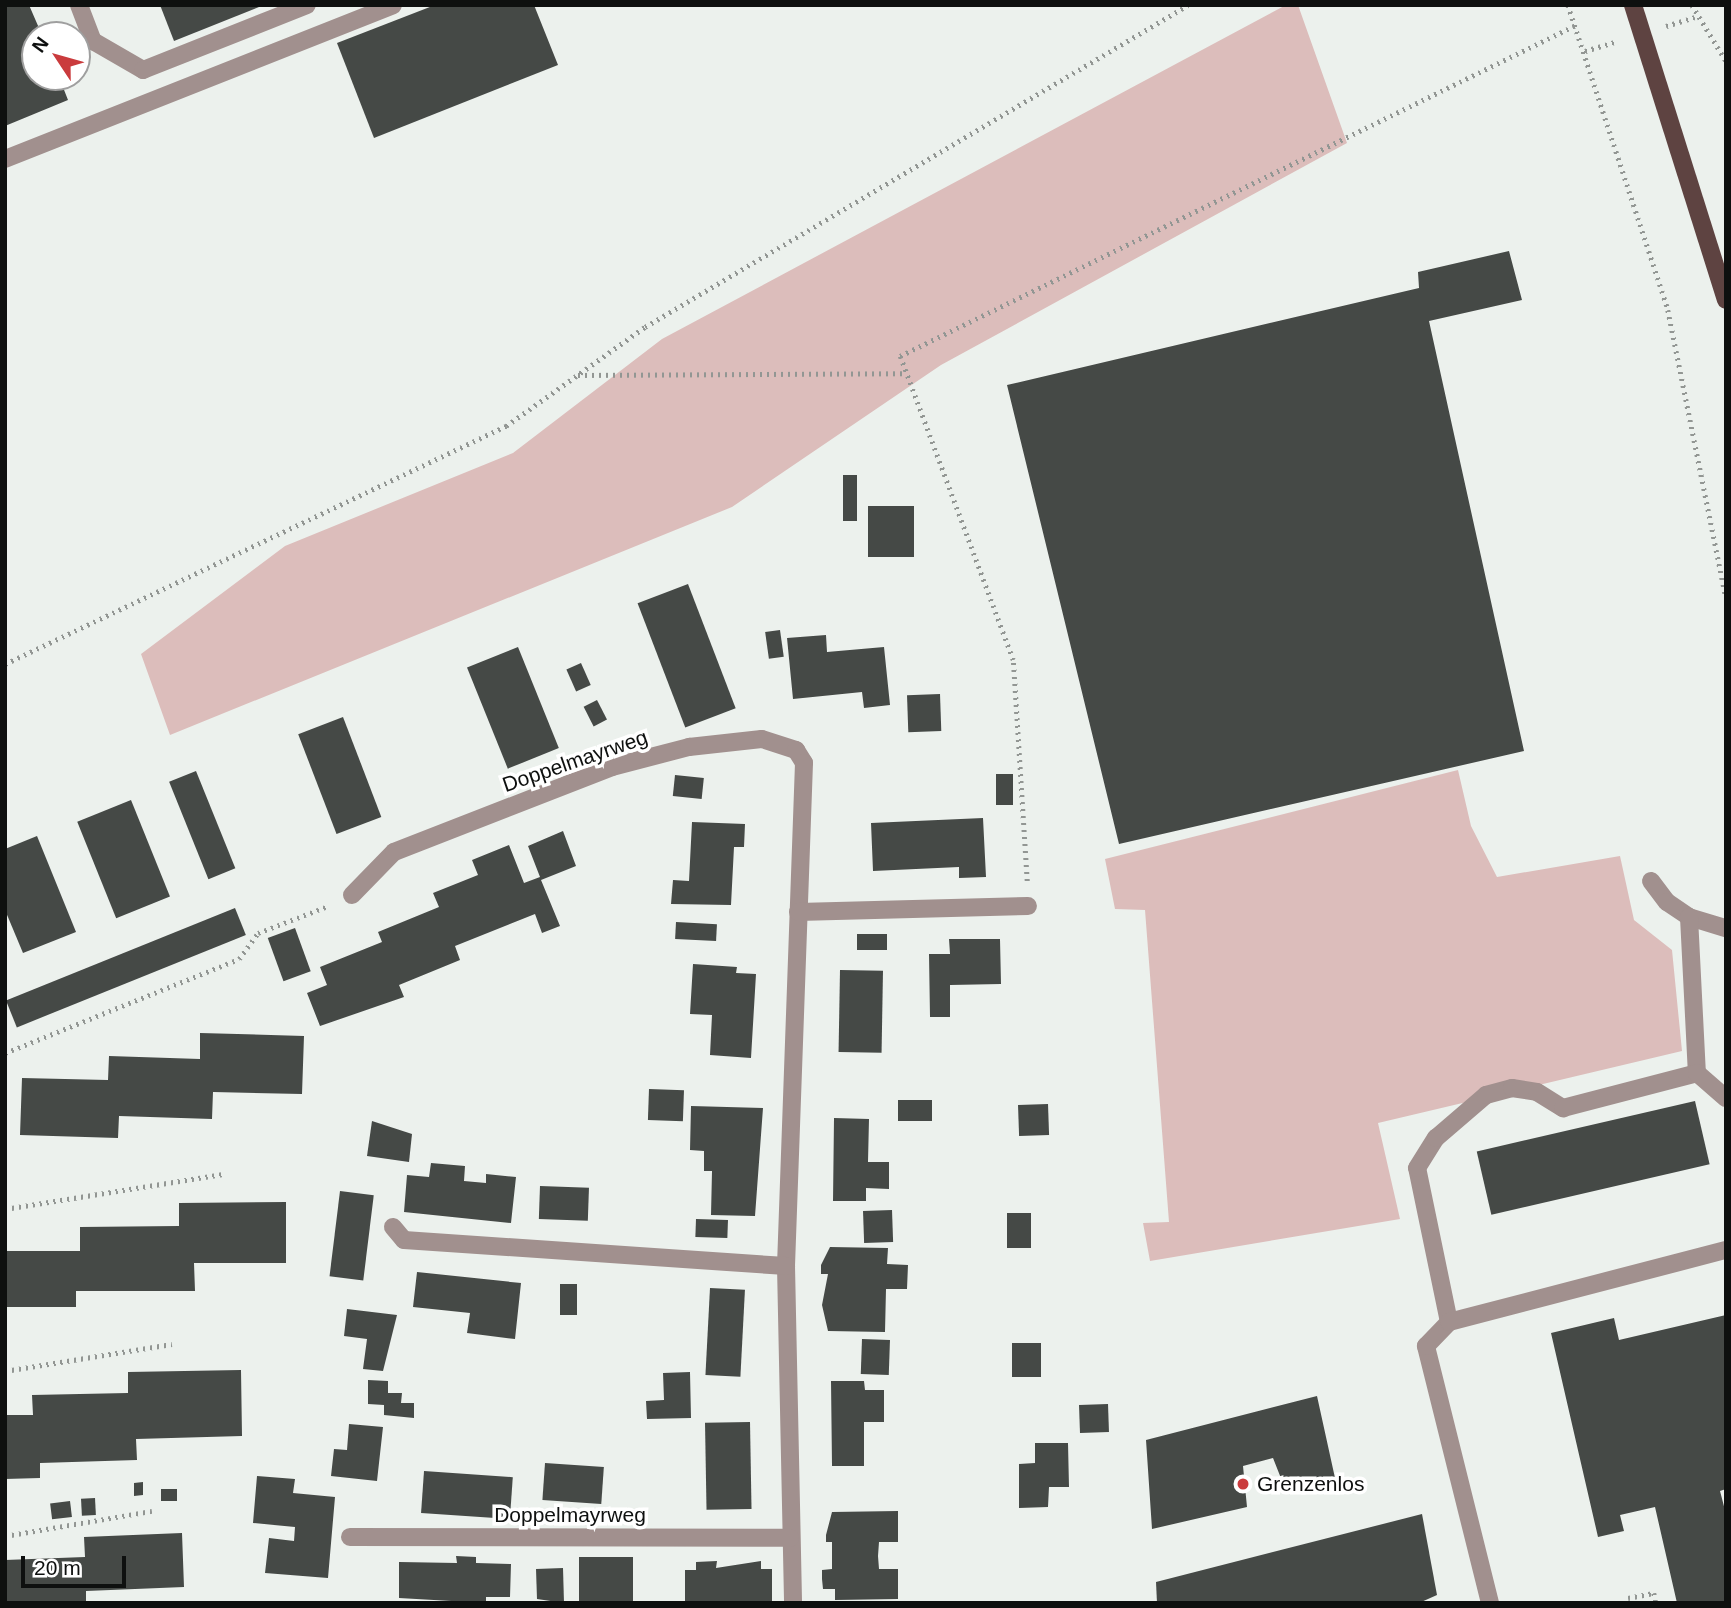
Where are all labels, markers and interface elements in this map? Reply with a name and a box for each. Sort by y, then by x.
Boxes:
north arrow [21,21,91,91]
text: N [28,33,53,56]
street label: Doppelmayrweg [499,724,651,798]
place label: Grenzenlos [1257,1471,1364,1497]
marker: Grenzenlos [1235,1476,1251,1492]
street label: Doppelmayrweg [494,1502,646,1528]
scale bar [24,1542,130,1586]
text: 20 m [34,1556,81,1579]

